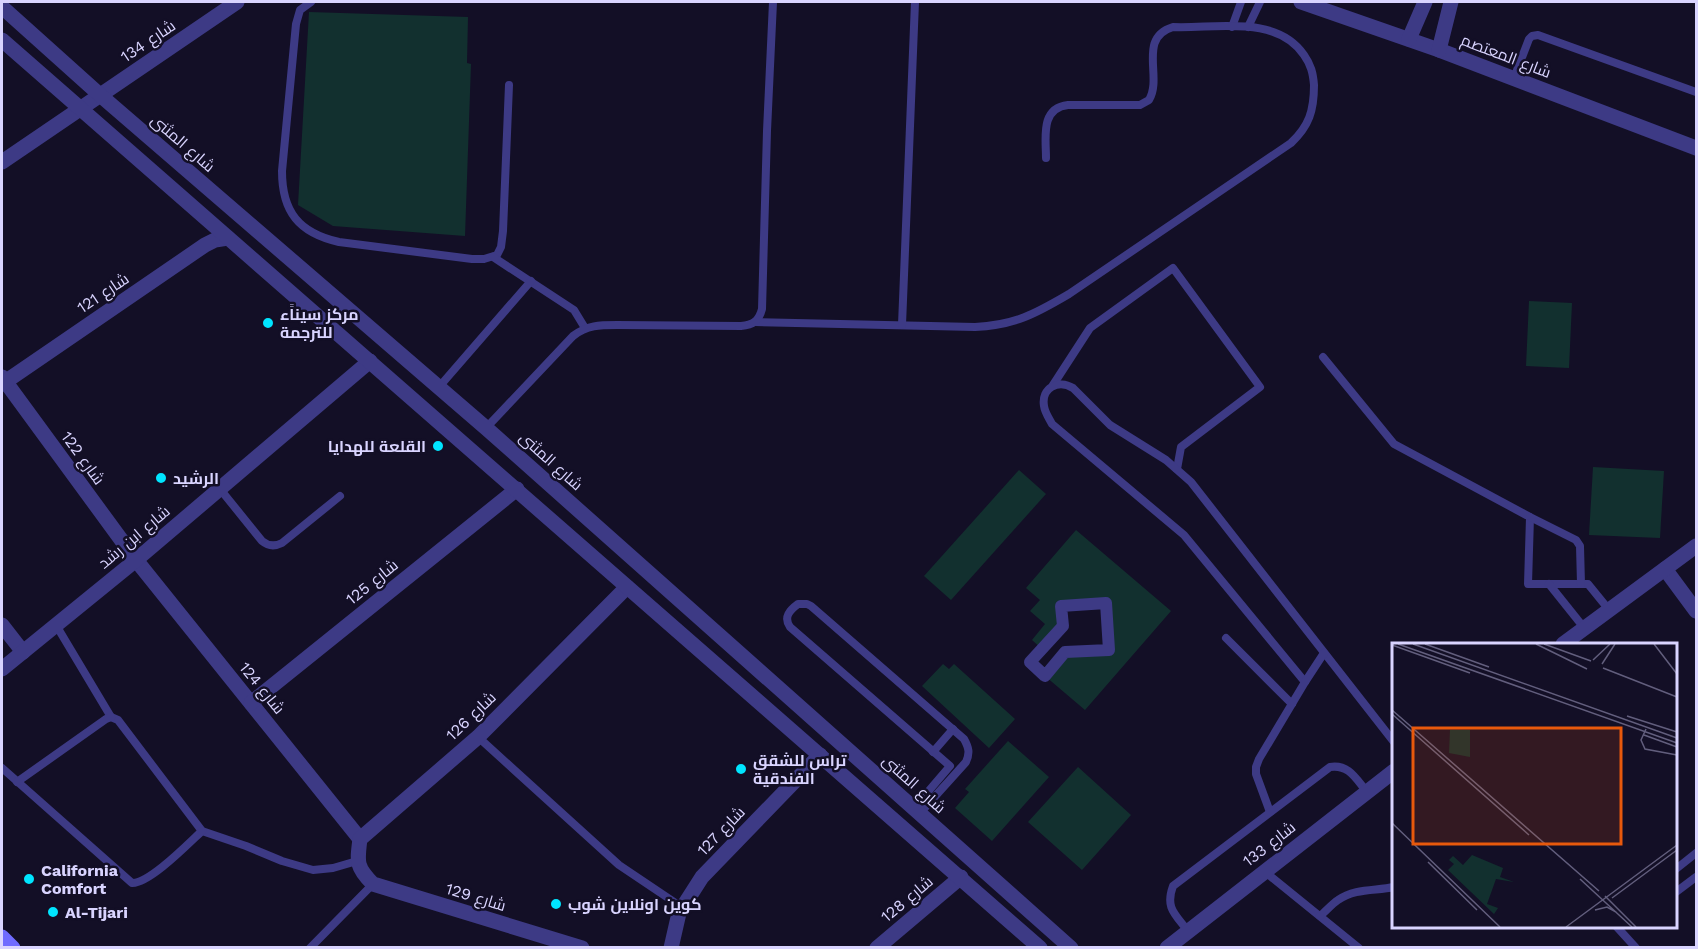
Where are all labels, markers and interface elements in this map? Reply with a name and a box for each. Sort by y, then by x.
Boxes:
street label: شارع 134 [117,16,180,68]
street label: شارع المعتصم [1458,30,1554,84]
street label: شارع المثنى [146,110,219,177]
street label: شارع 121 [74,269,134,319]
place label: مركز سيناًء للترجمة [280,304,359,342]
marker: مركز سيناًء للترجمة [261,316,275,330]
street label: شارع 122 [56,428,109,490]
street label: شارع المثنى [514,428,587,496]
place label: القلعة للهدايا [328,437,426,456]
marker: القلعة للهدايا [431,439,445,453]
place label: الرشيد [173,469,219,488]
marker: الرشيد [154,471,168,485]
street label: شارع ابن رشد [94,502,175,574]
street label: شارع 125 [342,555,403,610]
inset map [1392,643,1677,928]
street label: شارع 124 [234,658,289,719]
street label: شارع 126 [442,688,501,746]
place label: تراس للشقق الفندقية [753,751,848,788]
street label: شارع المثنى [877,751,950,819]
marker: تراس للشقق الفندقية [734,762,748,776]
street label: شارع 127 [693,803,750,861]
street label: شارع 133 [1239,818,1300,872]
place label: California Comfort [41,861,119,898]
marker: California Comfort [22,872,36,886]
street label: شارع 128 [877,872,938,928]
street label: شارع 129 [443,879,508,917]
place label: كوين اونلاين شوب [568,895,702,914]
marker: كوين اونلاين شوب [549,897,563,911]
place label: Al-Tijari [65,903,128,922]
marker: Al-Tijari [46,905,60,919]

